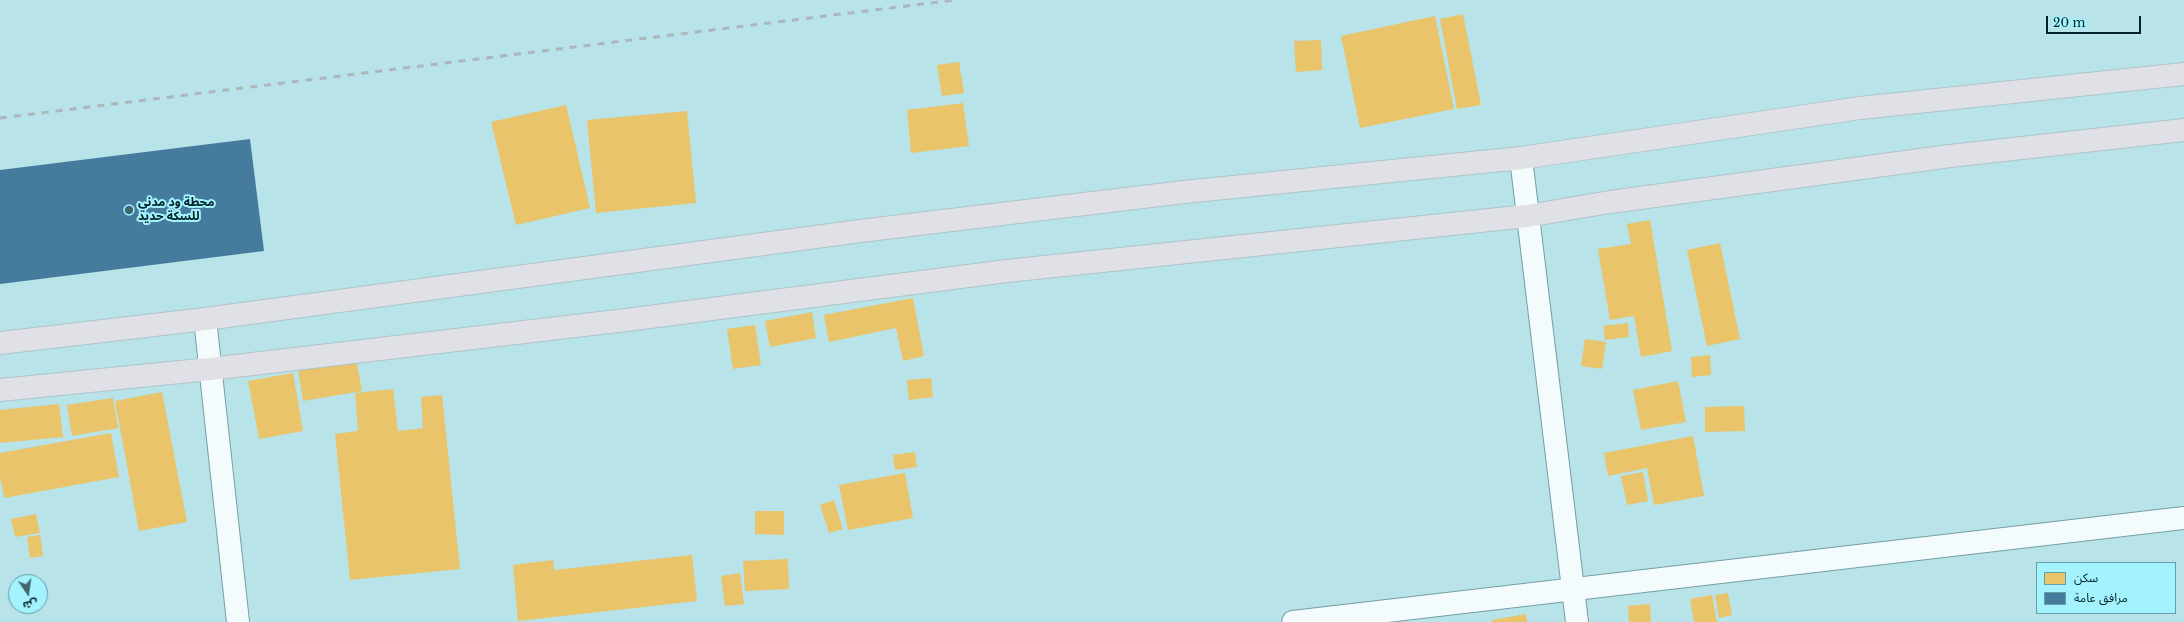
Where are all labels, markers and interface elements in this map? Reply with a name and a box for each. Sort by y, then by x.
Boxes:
scale bar [2048,8,2143,34]
text: 20 m [2053,15,2085,30]
place label: محطة ود مدني للسكة حديد [138,196,214,224]
marker: محطة ود مدني للسكة حديد [123,204,135,216]
legend [2036,562,2176,614]
text: سكن [2074,570,2098,585]
north arrow [8,574,48,614]
text: مرافق عامة [2074,590,2128,605]
text: ش [22,596,39,613]

